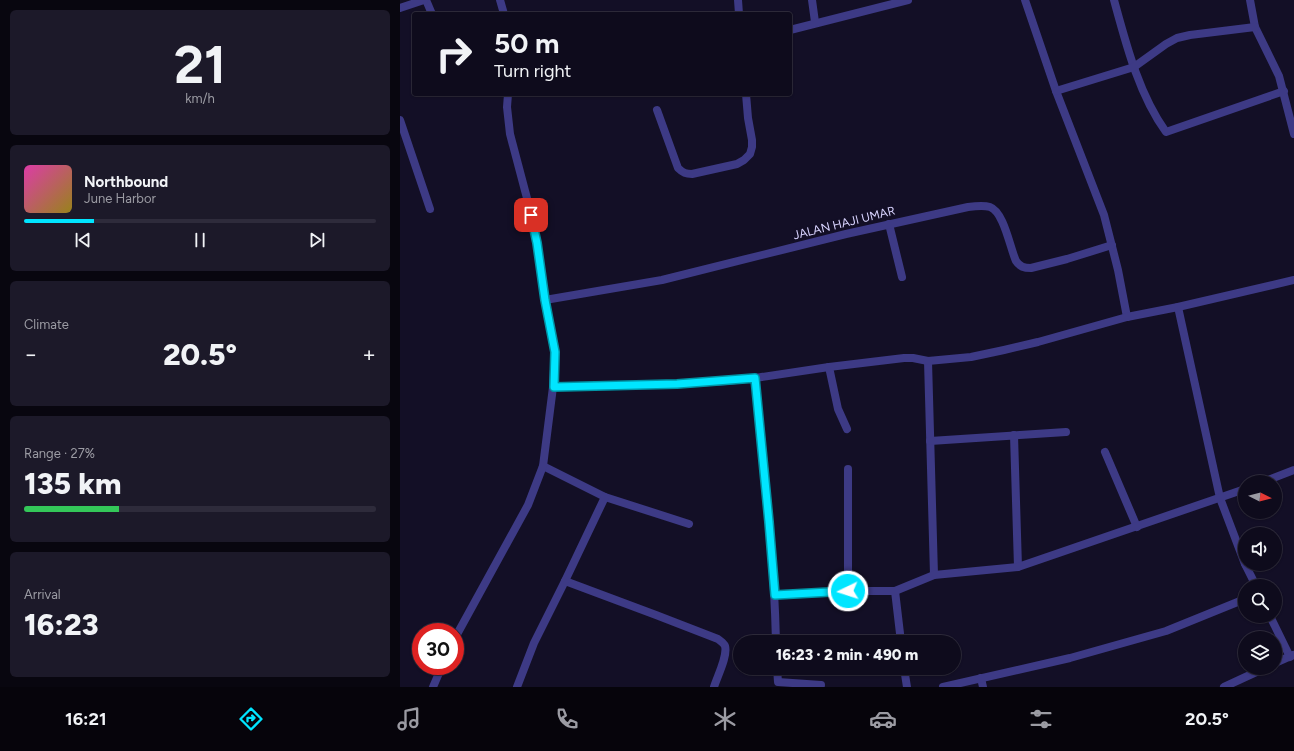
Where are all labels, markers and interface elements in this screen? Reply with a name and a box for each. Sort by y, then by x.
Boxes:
text: 50 m [494,26,560,60]
icon: right [428,28,480,80]
text: 21 [174,34,226,96]
text: Turn right [494,60,571,82]
text: km/h [185,91,215,106]
text: Northbound [84,173,168,191]
text: June Harbor [84,191,156,206]
pin [514,198,548,232]
icon: arrive [520,204,542,226]
street label: JALAN HAJI UMAR [791,204,897,242]
icon: previous [72,229,94,251]
icon: pause [189,229,211,251]
icon: next [306,229,328,251]
text: Climate [24,317,69,332]
text: 20.5° [163,336,237,373]
text: − [24,341,38,368]
text: + [362,341,376,368]
text: Range · 27% [24,446,95,461]
text: 135 km [24,465,121,502]
north arrow [1238,475,1282,519]
map controls [1238,475,1282,675]
button: sound [1238,527,1282,571]
position arrow [827,570,869,612]
button: search [1238,579,1282,623]
text: Arrival [24,587,61,602]
text: 16:23 [24,606,99,643]
speed limit sign: 30 [412,623,464,675]
button: layers [1238,631,1282,675]
text: 16:23 · 2 min · 490 m [776,646,918,664]
icon: directions [237,705,265,733]
icon: music [395,705,423,733]
icon: phone [553,705,581,733]
icon: climate [711,705,739,733]
icon: car [869,705,897,733]
icon: filters [1027,705,1055,733]
text: 16:21 [65,708,107,730]
text: 20.5° [1185,708,1229,730]

